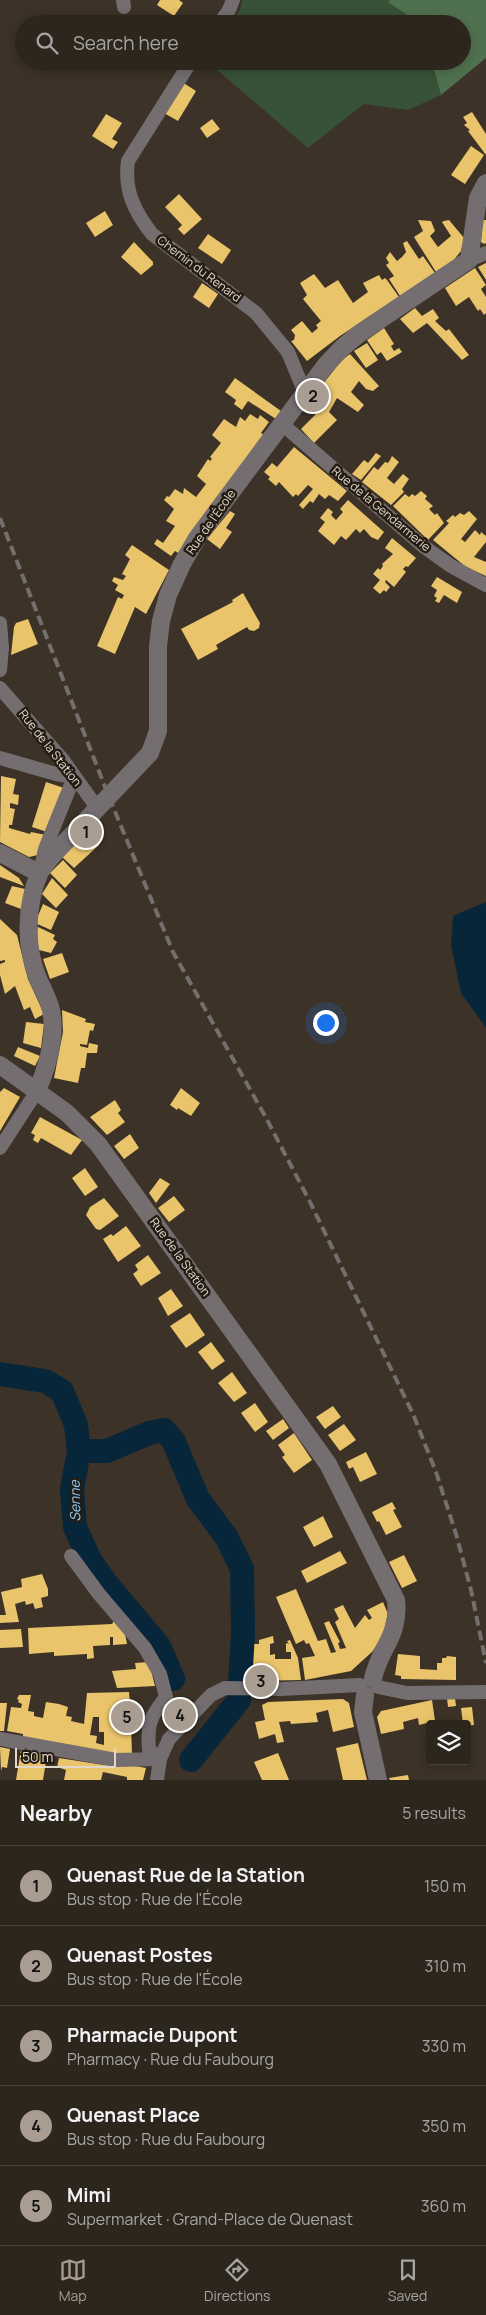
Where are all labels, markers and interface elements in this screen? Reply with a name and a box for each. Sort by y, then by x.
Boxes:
search box [15,15,471,70]
icon: search [33,29,61,57]
text: Search here [73,30,179,56]
street label: Chemin du Renard [154,231,245,306]
pin: 2 [297,377,329,415]
street label: Rue de la Gendarmerie [328,462,434,555]
street label: Rue de l'École [182,486,239,558]
street label: Rue de la Station [15,706,86,790]
pin: 1 [70,813,102,851]
your location [313,1010,339,1036]
street label: Rue de la Station [146,1214,215,1299]
water label: Senne [65,1479,84,1522]
pin: 3 [245,1662,277,1700]
pin: 4 [164,1696,196,1734]
pin: 5 [111,1698,143,1736]
map controls [426,1720,471,1765]
button: layers [426,1720,471,1765]
scale bar [15,1745,116,1768]
text: 50 m [22,1747,53,1766]
text: Nearby [20,1799,92,1827]
text: 5 results [402,1802,466,1824]
text: Quenast Rue de la Station [67,1862,305,1888]
text: 1 [32,1875,40,1897]
text: 150 m [424,1875,466,1897]
text: Bus stop · Rue de l'École [67,1888,243,1910]
text: Quenast Postes [67,1942,213,1968]
text: 2 [31,1955,41,1977]
text: 310 m [424,1955,466,1977]
text: Bus stop · Rue de l'École [67,1968,243,1990]
text: Pharmacie Dupont [67,2022,238,2048]
text: 3 [31,2035,41,2057]
text: 330 m [422,2035,466,2057]
text: Pharmacy · Rue du Faubourg [67,2048,274,2070]
text: Quenast Place [67,2102,200,2128]
text: 4 [31,2115,41,2137]
text: 350 m [421,2115,466,2137]
text: Bus stop · Rue du Faubourg [67,2128,265,2150]
text: Mimi [67,2182,111,2208]
text: 5 [31,2195,41,2217]
text: 360 m [421,2195,466,2217]
text: Supermarket · Grand-Place de Quenast [67,2208,353,2230]
tab: Map [59,2256,87,2305]
tab: Directions [204,2256,270,2305]
tab: Saved [388,2256,427,2305]

